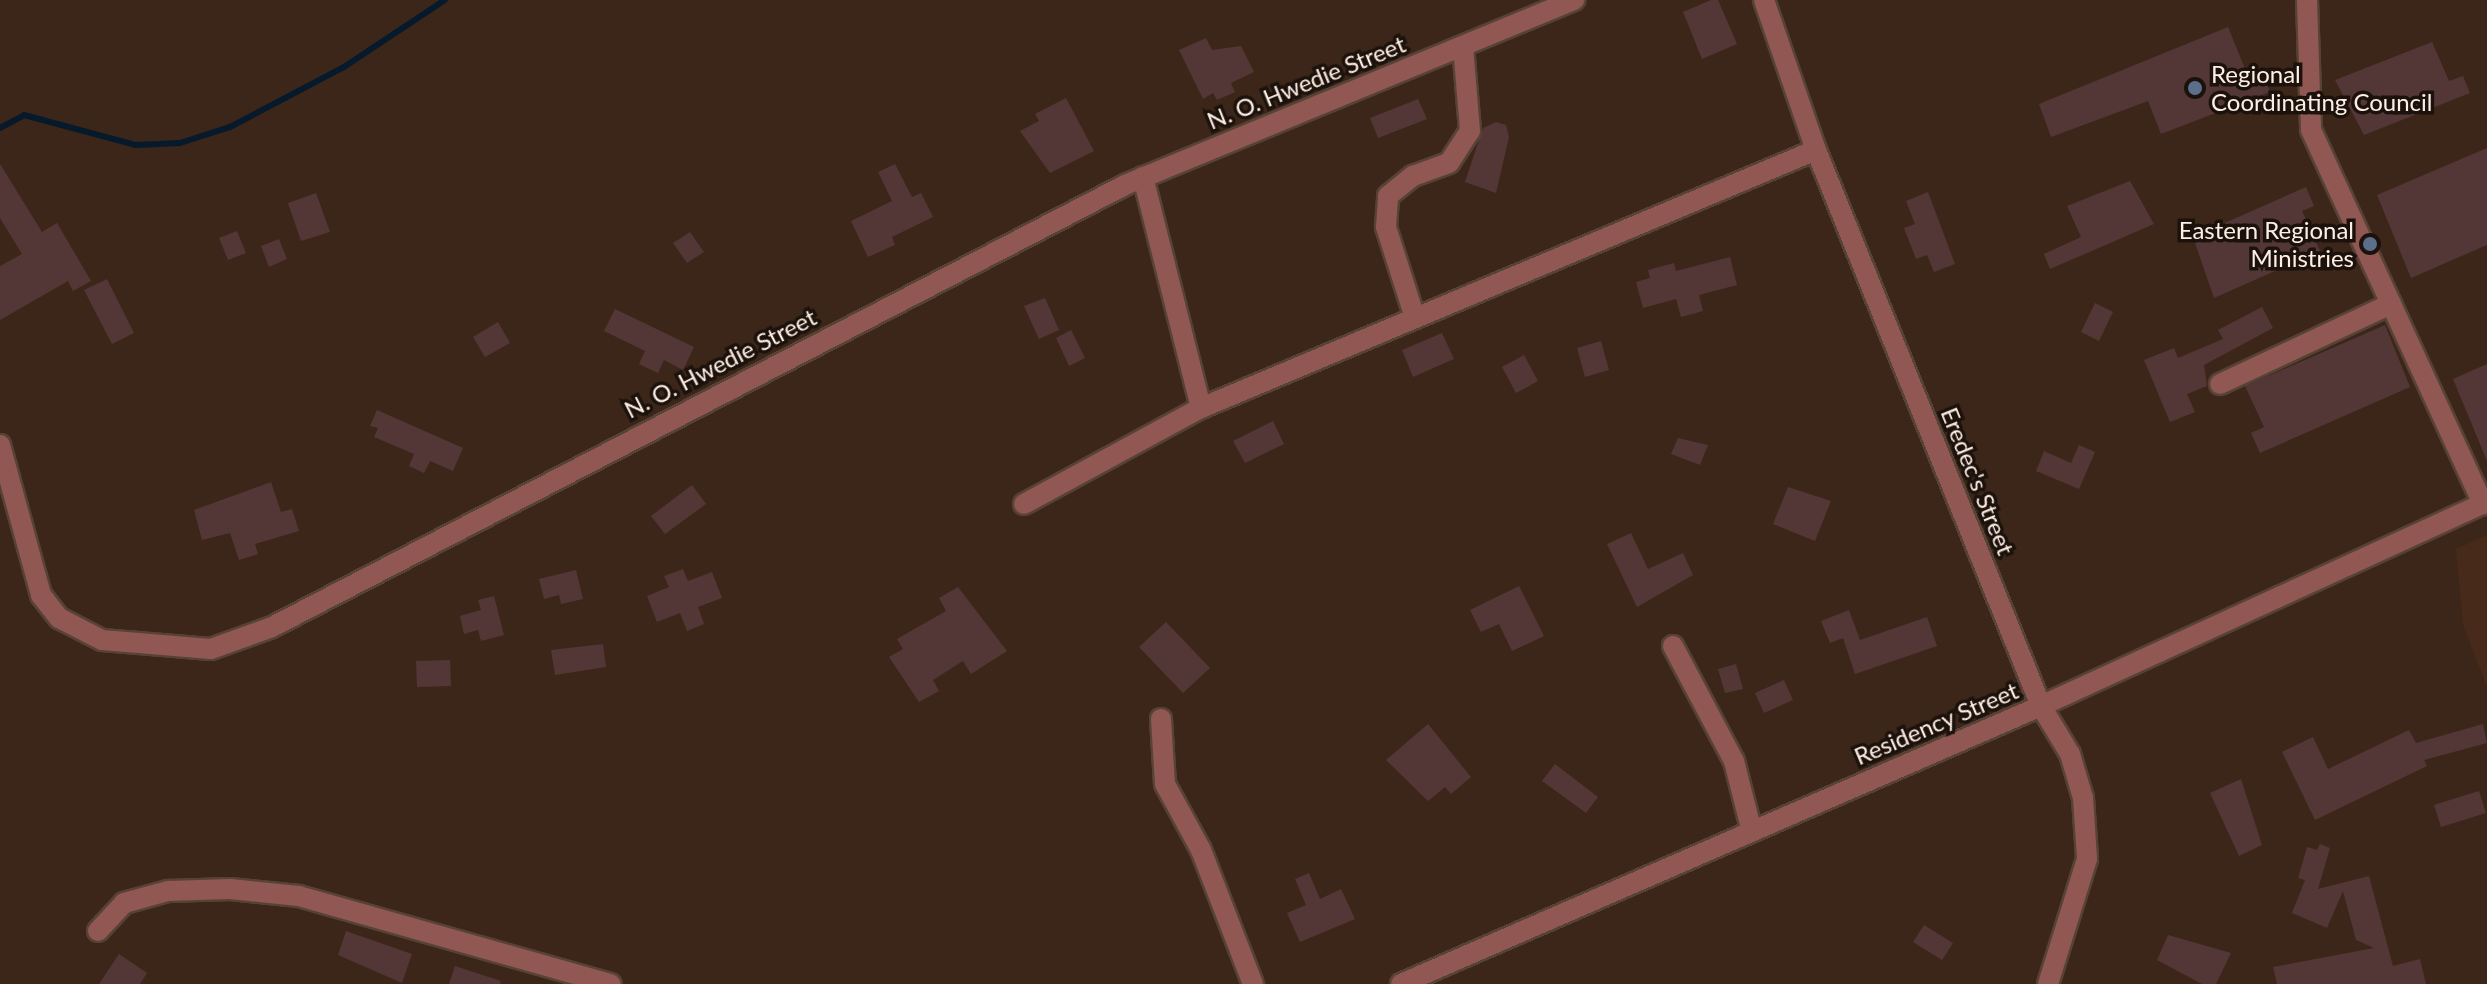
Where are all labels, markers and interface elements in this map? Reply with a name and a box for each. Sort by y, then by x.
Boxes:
street label: N. O. Hwedie Street [1203,29,1409,135]
place label: Regional Coordinating Council [2211,60,2432,116]
marker: Regional Coordinating Council [2186,79,2204,97]
place label: Eastern Regional Ministries [2179,216,2354,272]
marker: Eastern Regional Ministries [2361,235,2379,253]
street label: N. O. Hwedie Street [619,302,821,424]
street label: Eredec's Street [1935,403,2021,559]
street label: Residency Street [1849,675,2023,771]

